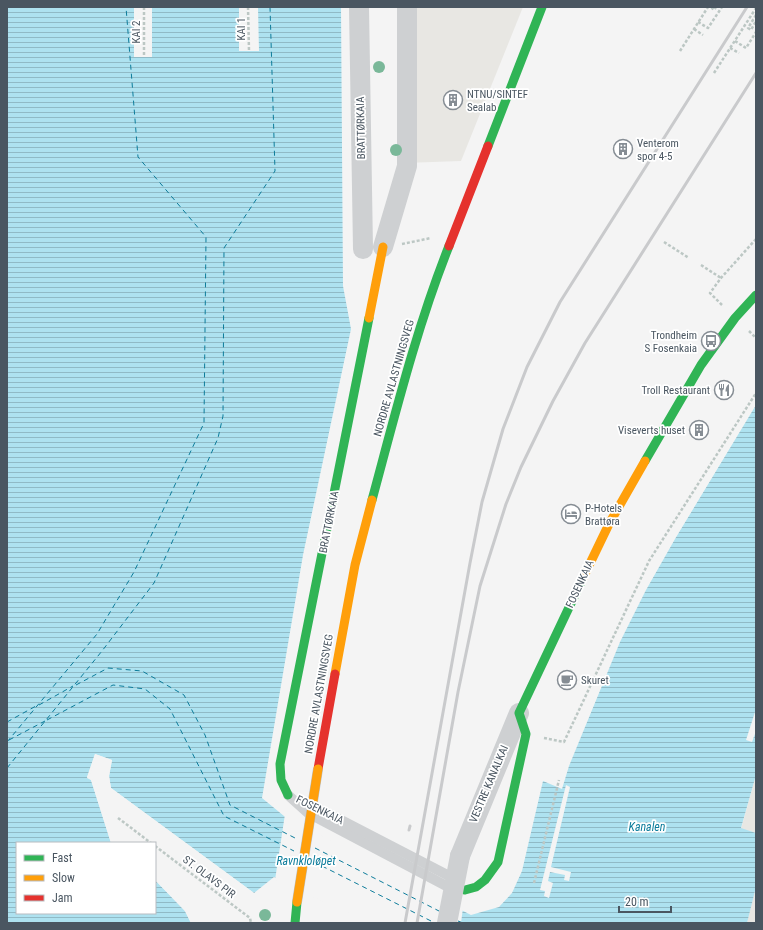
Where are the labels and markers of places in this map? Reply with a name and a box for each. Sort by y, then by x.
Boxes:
place label: NTNU/SINTEF Sealab [467,88,528,114]
building icon: NTNU/SINTEF Sealab [442,89,464,111]
place label: Venterom spor 4-5 [637,137,679,163]
building icon: Venterom spor 4-5 [612,138,634,160]
place label: Trondheim S Fosenkaia [645,329,697,355]
bus stop icon: Trondheim S Fosenkaia [700,330,722,352]
restaurant icon: Troll Restaurant [713,379,735,401]
place label: Troll Restaurant [641,384,710,397]
building icon: Viseverts huset [688,419,710,441]
place label: Viseverts huset [618,424,685,437]
place label: P-Hotels Brattøra [585,502,622,528]
hotel icon: P-Hotels Brattøra [560,503,582,525]
cafe icon: Skuret [556,669,578,691]
place label: Skuret [581,674,609,687]

